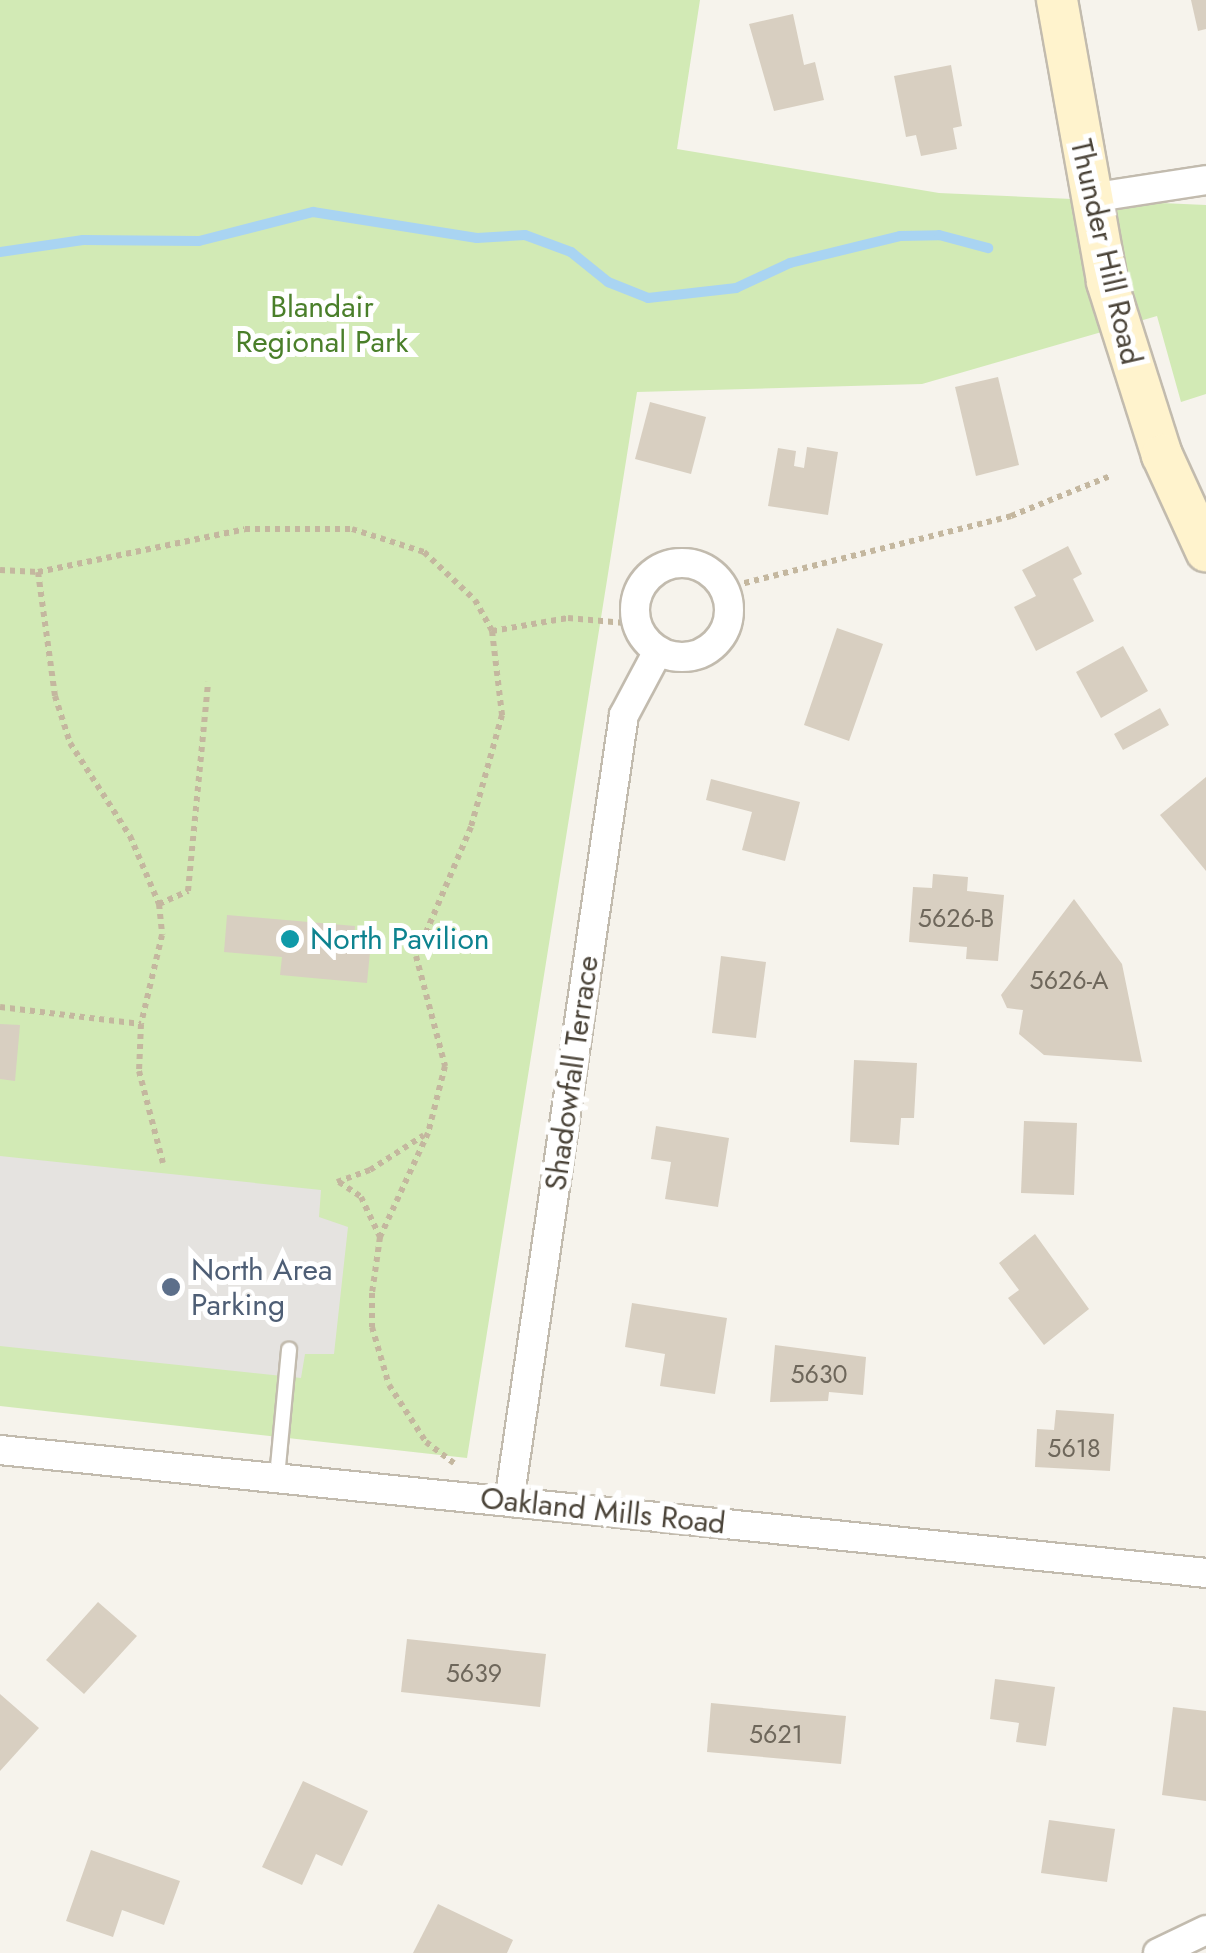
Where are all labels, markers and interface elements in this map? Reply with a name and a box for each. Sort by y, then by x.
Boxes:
street label: Thunder Hill Road [1063,136,1149,368]
park label: Blandair Regional Park [235,289,409,360]
house number: 5626-B [918,903,994,933]
place label: North Pavilion [310,921,490,957]
marker: North Pavilion [279,928,301,950]
street label: Shadowfall Terrace [538,953,606,1193]
house number: 5626-A [1030,965,1108,995]
place label: North Area Parking [191,1252,332,1322]
marker: North Area Parking [160,1276,182,1298]
house number: 5630 [790,1359,848,1389]
house number: 5618 [1047,1433,1101,1463]
street label: Oakland Mills Road [479,1480,727,1542]
house number: 5639 [446,1658,502,1688]
house number: 5621 [749,1719,803,1749]

